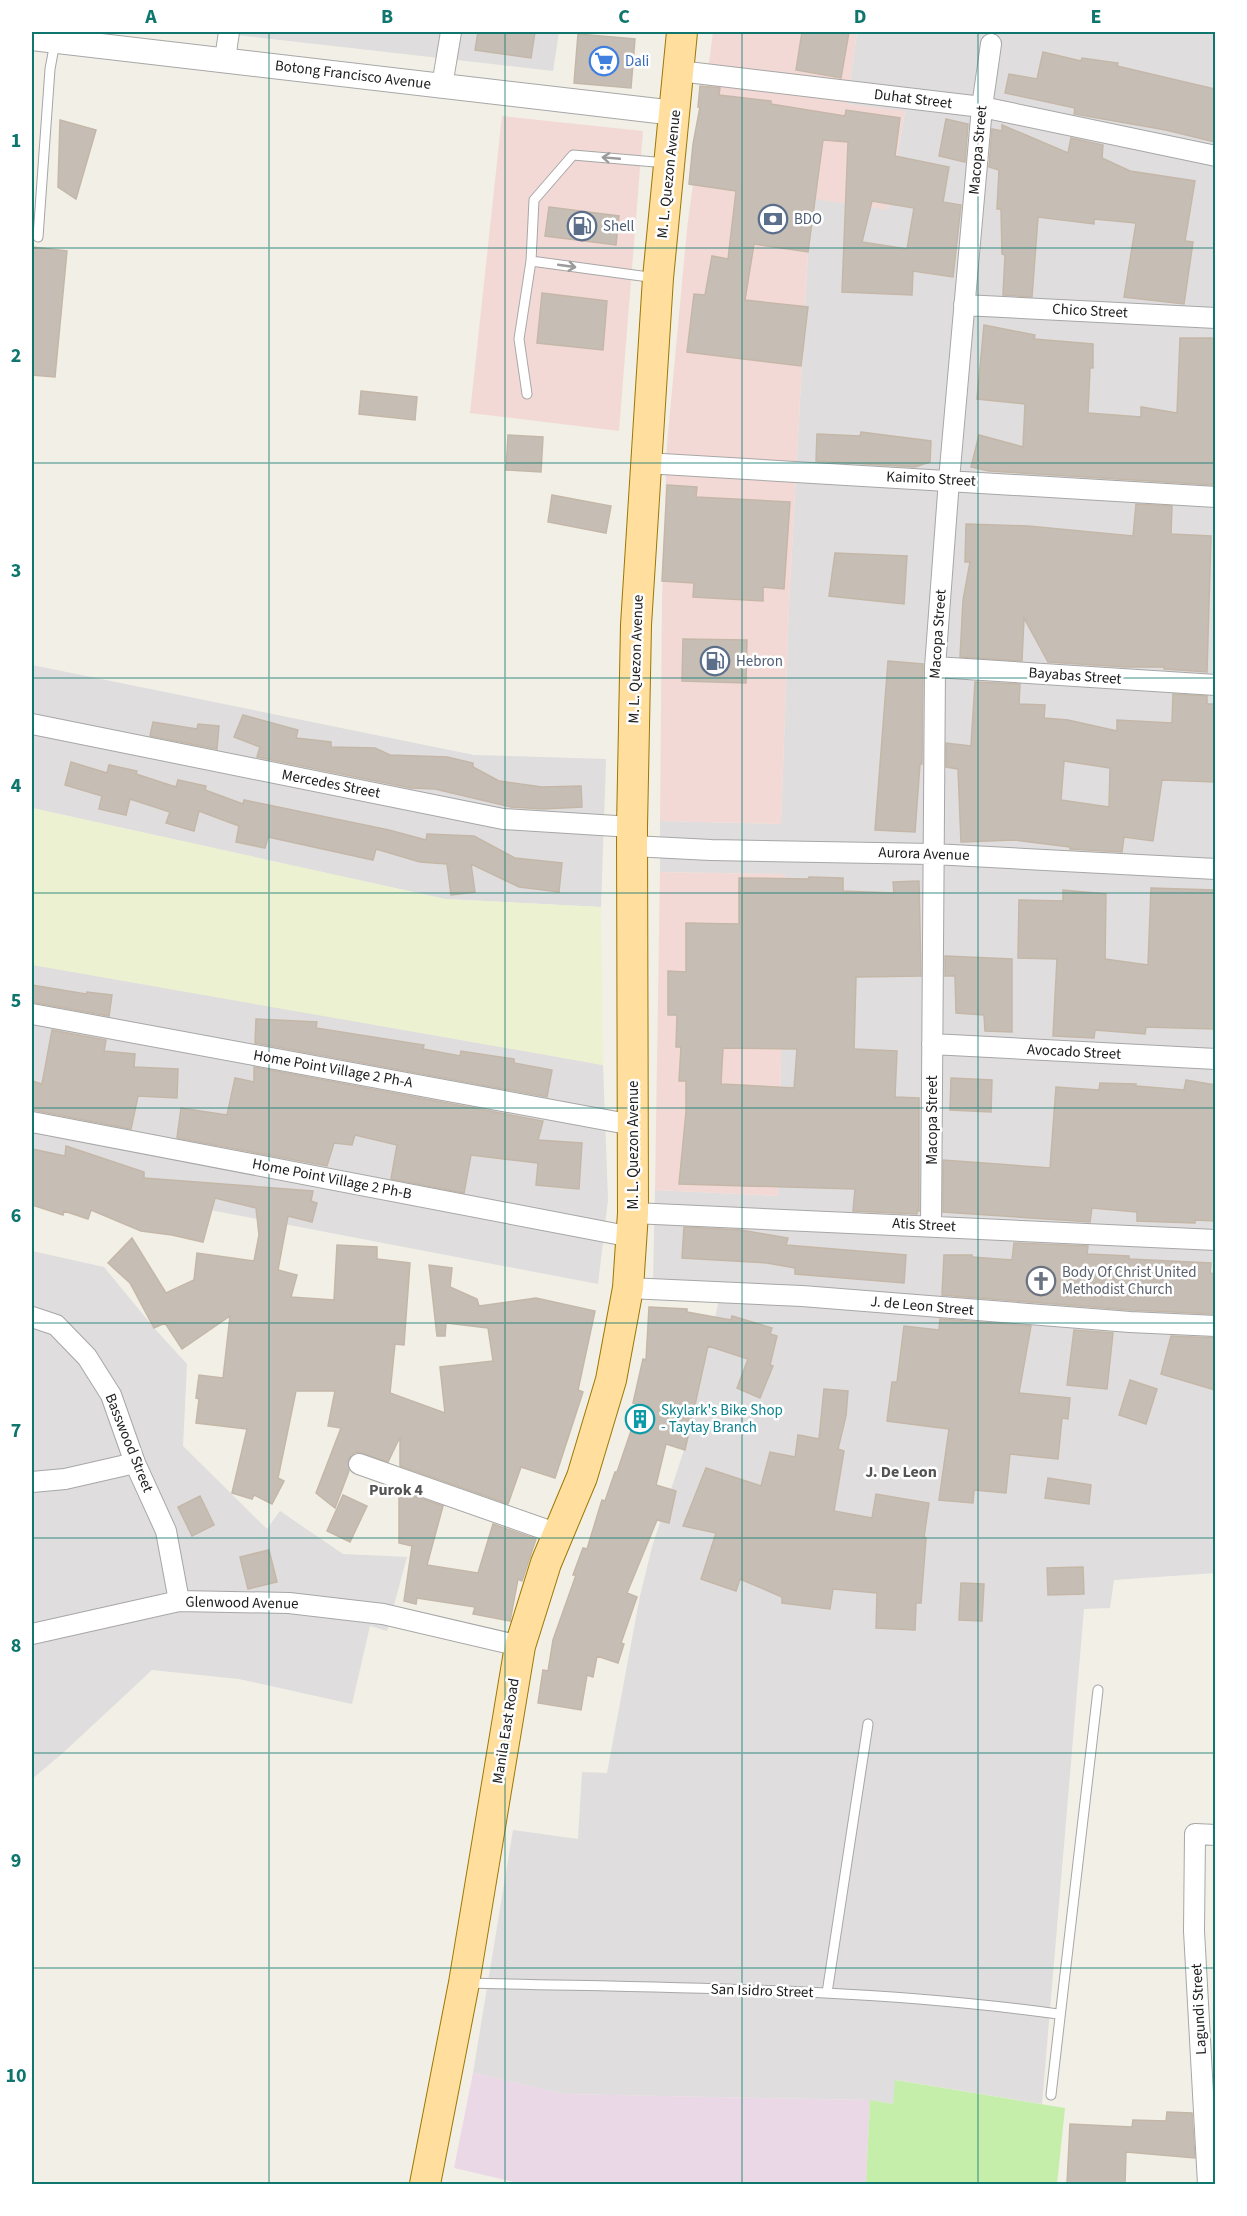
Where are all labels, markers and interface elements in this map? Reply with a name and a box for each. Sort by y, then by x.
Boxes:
text: A [144,3,157,31]
text: B [381,3,393,31]
text: C [618,3,630,31]
text: D [854,3,866,31]
text: E [1091,3,1101,31]
supermarket icon: Dali [588,45,620,77]
place label: Dali [625,51,649,72]
street label: Botong Francisco Avenue [274,55,432,95]
street label: Duhat Street [873,84,953,114]
street label: Macopa Street [964,105,992,195]
street label: M. L. Quezon Avenue [652,109,686,239]
text: 1 [11,127,21,155]
one-way arrow [601,152,621,163]
bank icon: BDO [757,203,789,235]
place label: BDO [794,209,822,230]
fuel station icon: Shell [566,210,598,242]
place label: Shell [603,216,634,237]
one-way arrow [557,261,577,272]
street label: Chico Street [1052,299,1128,323]
text: 2 [11,342,21,370]
street label: Kaimito Street [886,466,976,492]
text: 3 [11,557,21,585]
street label: Macopa Street [924,589,952,679]
street label: M. L. Quezon Avenue [623,594,649,724]
fuel station icon: Hebron [699,645,731,677]
place label: Hebron [736,651,783,672]
street label: Bayabas Street [1028,662,1122,690]
street label: Mercedes Street [280,764,382,804]
text: 4 [11,772,22,800]
street label: Aurora Avenue [878,842,970,866]
text: 5 [11,987,21,1015]
street label: Avocado Street [1026,1039,1122,1065]
street label: Home Point Village 2 Ph-A [252,1045,415,1093]
street label: Macopa Street [922,1075,943,1165]
street label: M. L. Quezon Avenue [623,1080,644,1210]
street label: Home Point Village 2 Ph-B [250,1153,414,1205]
text: 6 [11,1202,21,1230]
street label: Atis Street [892,1213,956,1237]
place label: Body Of Christ United Methodist Church [1062,1262,1197,1300]
church icon: Body Of Christ United Methodist Church [1025,1265,1057,1297]
street label: J. de Leon Street [869,1291,975,1321]
street label: Basswood Street [100,1390,158,1496]
place label: Skylark's Bike Shop - Taytay Branch [661,1400,783,1438]
building icon: Skylark's Bike Shop - Taytay Branch [624,1403,656,1435]
text: 7 [11,1417,21,1445]
district label: J. De Leon [865,1461,937,1483]
district label: Purok 4 [369,1479,424,1501]
street label: Glenwood Avenue [185,1592,299,1614]
text: 8 [11,1632,21,1660]
street label: Manila East Road [487,1677,525,1785]
text: 9 [11,1847,21,1875]
street label: Lagundi Street [1186,1963,1212,2055]
street label: San Isidro Street [710,1979,814,2003]
text: 10 [5,2062,27,2090]

